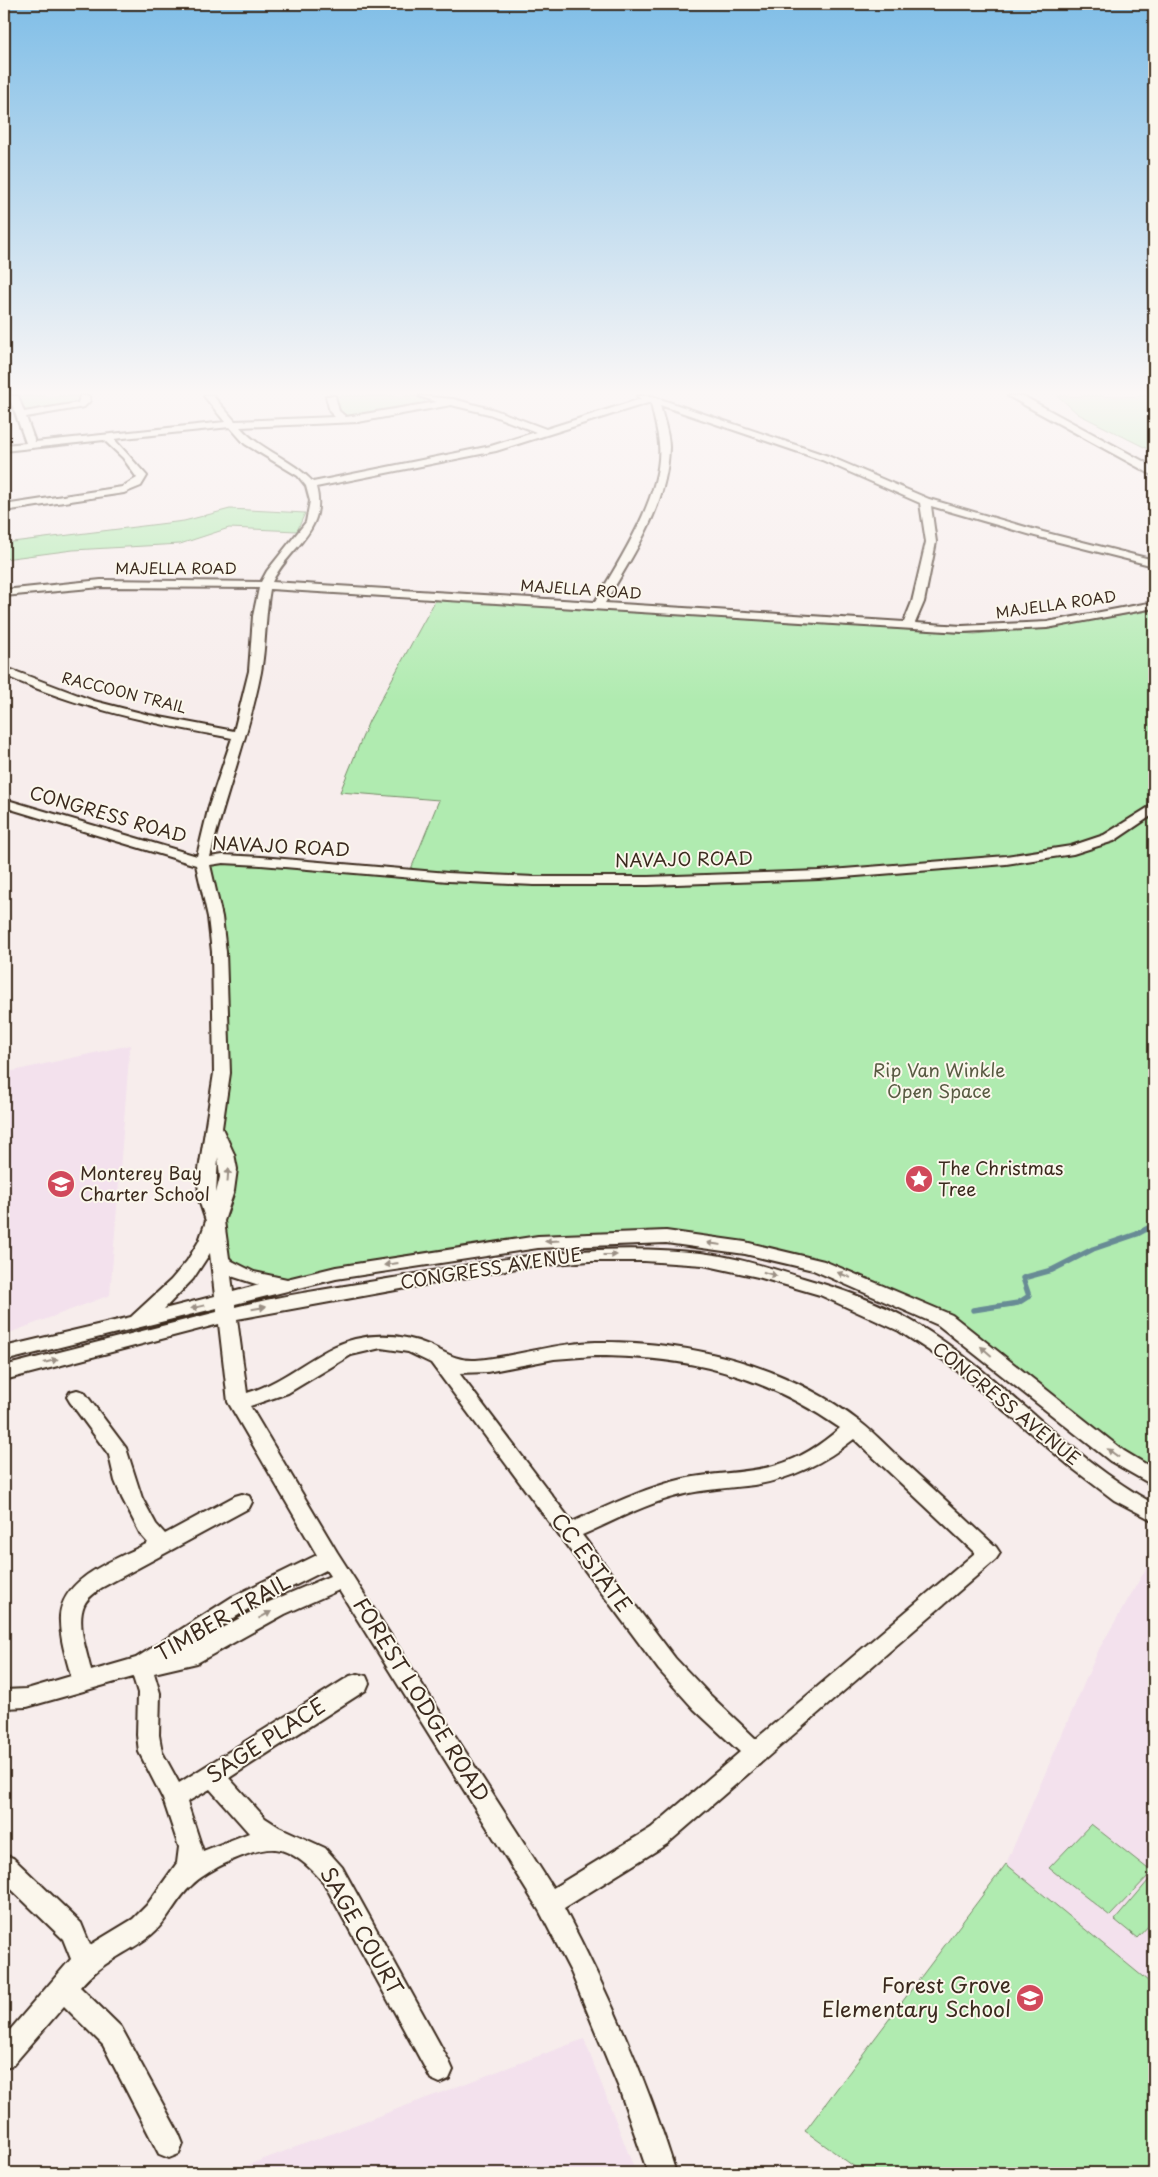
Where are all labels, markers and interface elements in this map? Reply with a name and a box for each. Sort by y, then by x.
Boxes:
street label: MAJELLA ROAD [115,556,237,579]
street label: MAJELLA ROAD [520,573,643,604]
street label: MAJELLA ROAD [994,584,1118,623]
street label: RACCOON TRAIL [60,665,189,718]
street label: CONGRESS ROAD [26,778,190,849]
street label: NAVAJO ROAD [211,828,351,863]
street label: NAVAJO ROAD [615,844,753,873]
park label: Rip Van Winkle Open Space [873,1056,1005,1104]
place label: The Christmas Tree [938,1154,1063,1202]
place label: Monterey Bay Charter School [80,1159,210,1207]
place icon: The Christmas Tree [904,1164,934,1194]
one-way arrow [224,1167,232,1183]
school or university icon: Monterey Bay Charter School [46,1169,76,1199]
one-way arrow [544,1238,560,1246]
one-way arrow [705,1239,721,1247]
street label: CONGRESS AVENUE [398,1240,583,1295]
one-way arrow [602,1251,618,1259]
one-way arrow [383,1260,399,1268]
one-way arrow [763,1270,778,1278]
one-way arrow [836,1271,851,1279]
one-way arrow [191,1303,206,1311]
one-way arrow [252,1303,268,1311]
street label: CONGRESS AVENUE [927,1335,1087,1471]
one-way arrow [980,1346,992,1357]
one-way arrow [43,1357,58,1365]
one-way arrow [1107,1447,1120,1458]
street label: CC ESTATE [544,1505,641,1618]
street label: TIMBER TRAIL [148,1565,296,1668]
street label: FOREST LODGE ROAD [347,1590,499,1807]
one-way arrow [257,1611,272,1619]
street label: SAGE PLACE [199,1689,331,1790]
street label: SAGE COURT [313,1860,412,2000]
place label: Forest Grove Elementary School [822,1968,1011,2024]
school or university icon: Forest Grove Elementary School [1015,1983,1045,2013]

